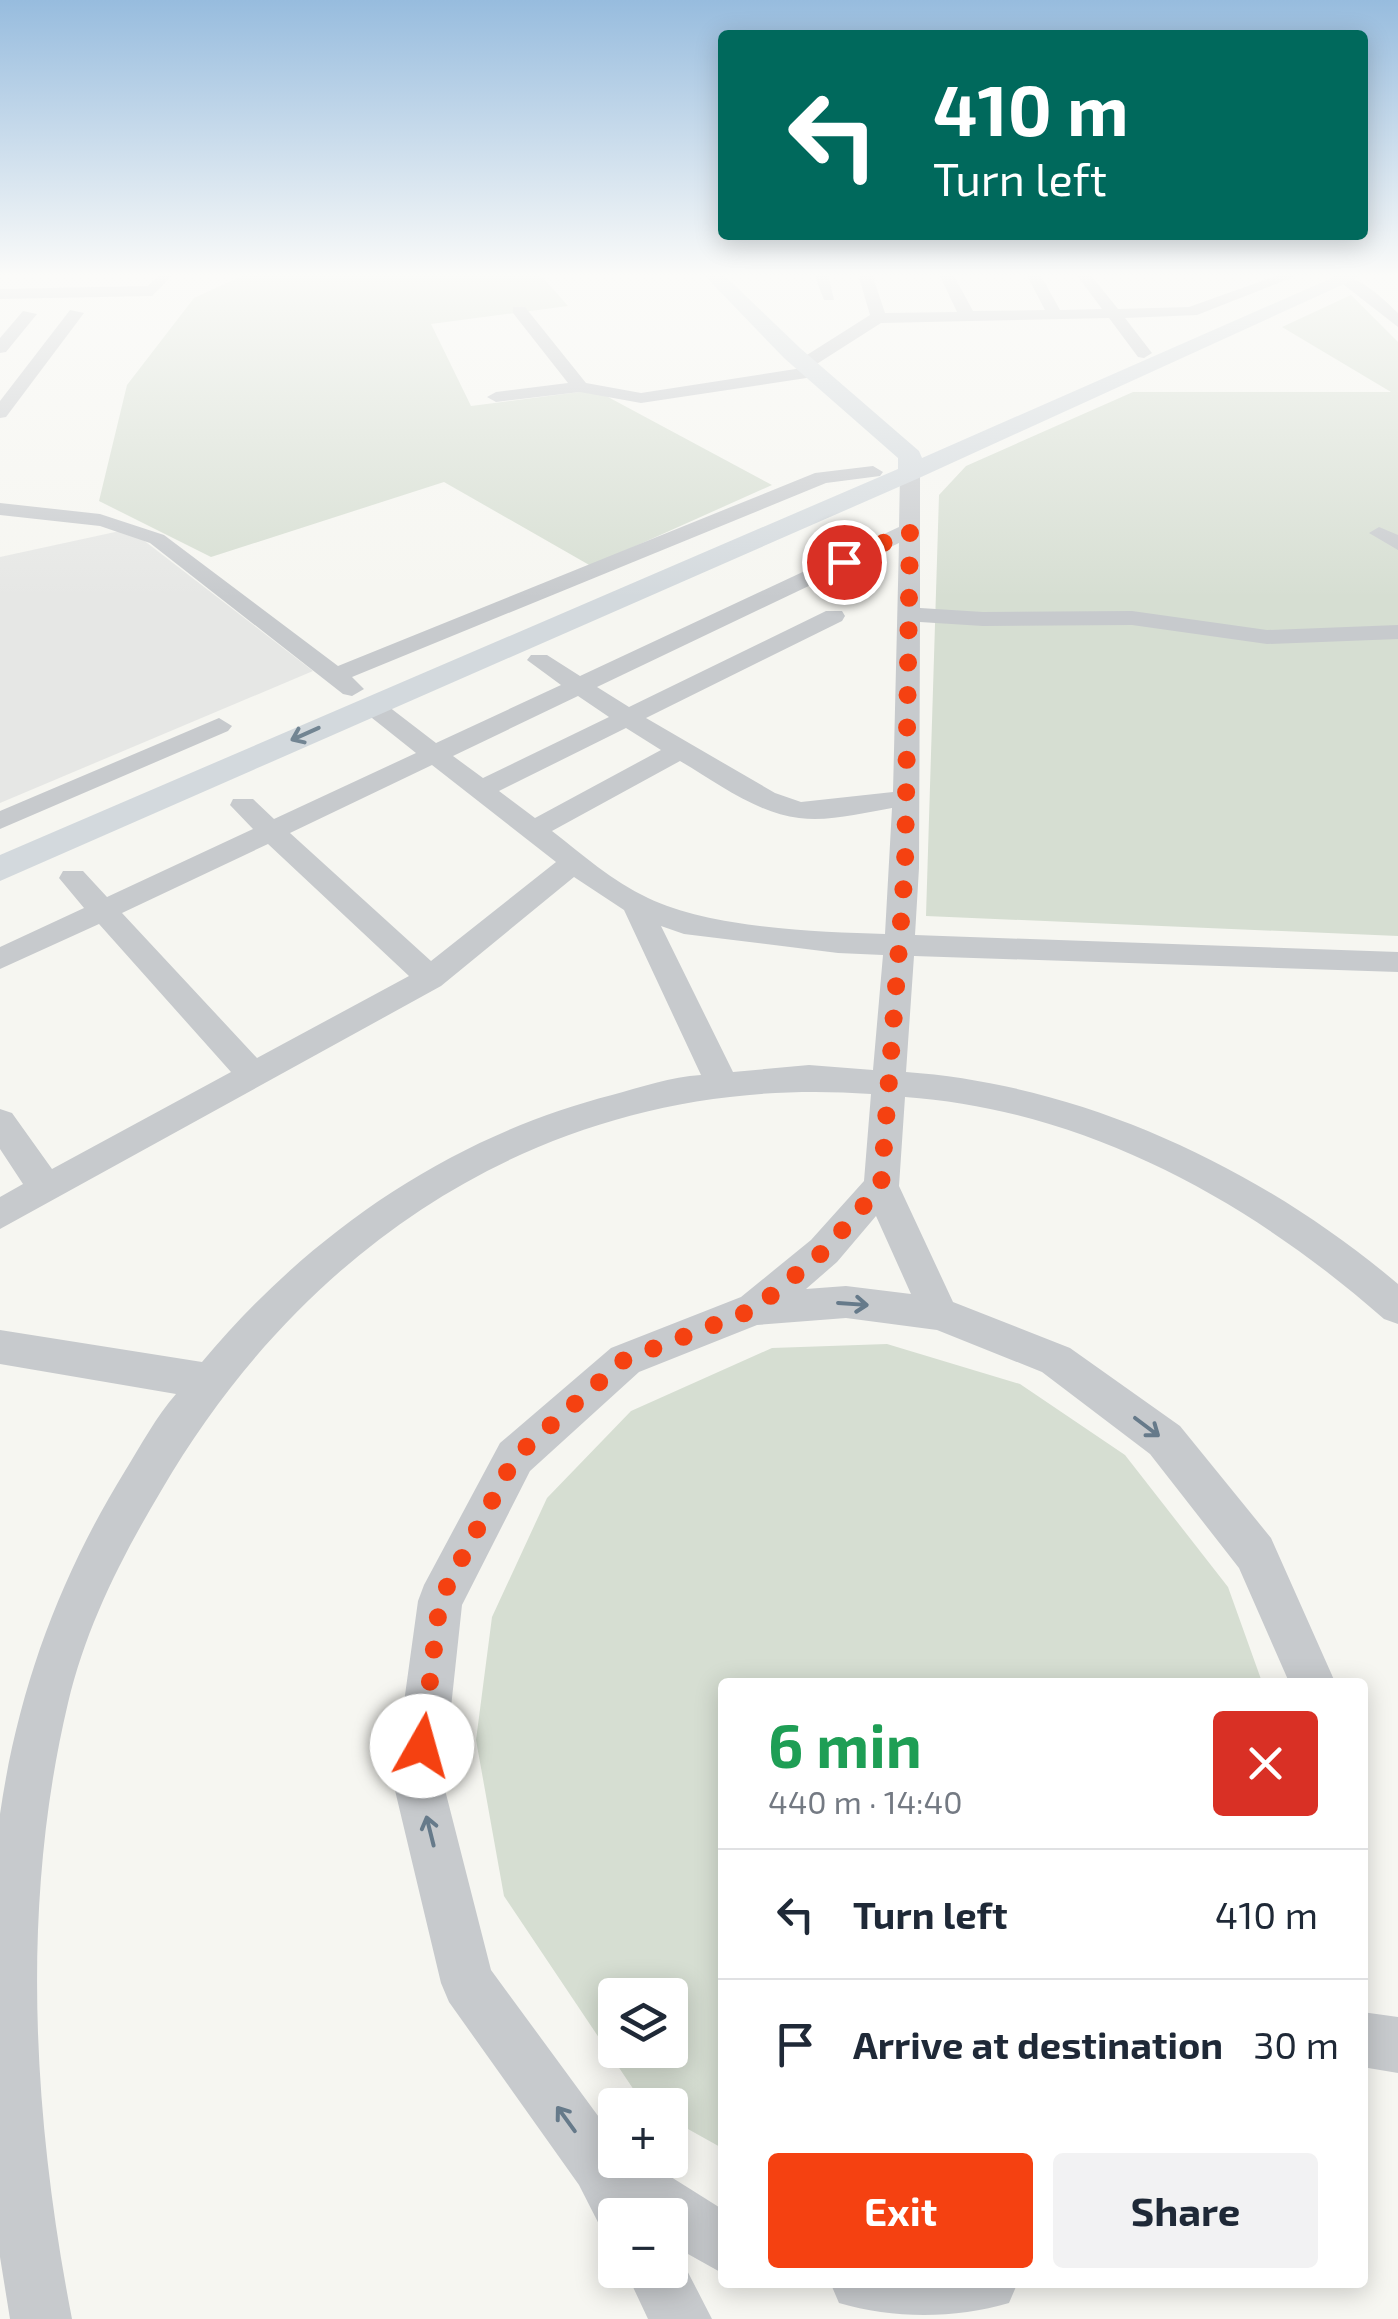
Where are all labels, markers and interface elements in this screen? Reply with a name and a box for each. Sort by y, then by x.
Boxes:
text: 410 m [933,66,1129,150]
icon: left [768,70,898,200]
text: Turn left [933,151,1107,205]
pin [802,520,887,605]
icon: arrive [817,535,872,590]
one-way arrow [290,726,321,744]
one-way arrow [837,1295,869,1314]
one-way arrow [1133,1417,1160,1438]
position arrow [370,1694,474,1798]
text: 6 min [768,1708,922,1780]
button: close [1213,1711,1318,1816]
text: 440 m · 14:40 [768,1782,963,1820]
one-way arrow [420,1816,438,1848]
icon: left [768,1887,823,1942]
text: Turn left [853,1891,1008,1937]
text: 410 m [1215,1891,1318,1937]
map controls [598,1978,688,2288]
button: layers [598,1978,688,2068]
icon: arrive [768,2017,823,2072]
text: Arrive at destination [853,2021,1223,2067]
text: 30 m [1253,2021,1339,2067]
button: + [598,2088,688,2178]
one-way arrow [556,2106,577,2133]
button: Exit [768,2153,1033,2268]
button: Share [1053,2153,1318,2268]
button: − [598,2198,688,2288]

